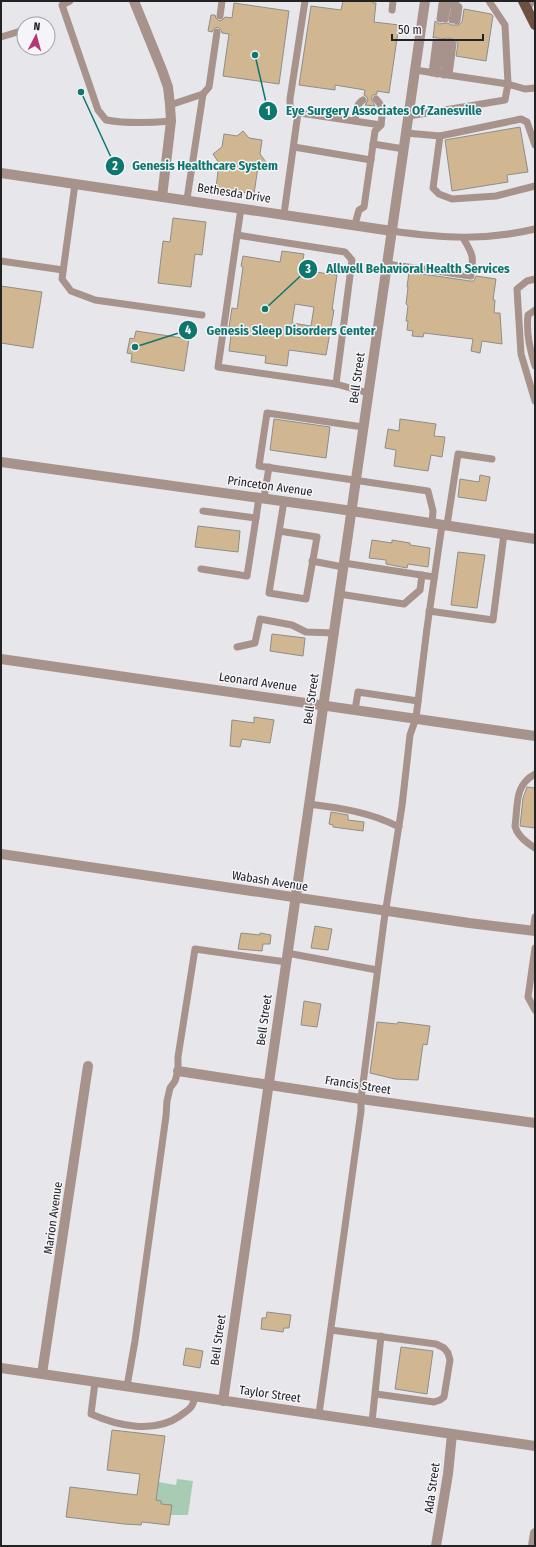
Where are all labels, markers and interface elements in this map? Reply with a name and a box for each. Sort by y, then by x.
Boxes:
north arrow [16,16,56,56]
scale bar [392,16,483,42]
text: N [33,20,41,33]
text: 50 m [398,23,422,37]
callout: Eye Surgery Associates Of Zanesville [258,98,490,123]
text: Eye Surgery Associates Of Zanesville [286,103,482,118]
text: 1 [265,104,271,118]
callout: Genesis Healthcare System [105,153,286,178]
text: Genesis Healthcare System [132,158,278,173]
text: 2 [111,159,118,173]
street label: Bethesda Drive [196,180,272,206]
callout: Allwell Behavioral Health Services [298,256,518,281]
text: Allwell Behavioral Health Services [325,261,510,276]
text: 3 [304,262,311,276]
callout: Genesis Sleep Disorders Center [178,317,383,342]
text: 4 [185,323,191,337]
text: Genesis Sleep Disorders Center [207,323,376,338]
street label: Bell Street [347,352,368,404]
street label: Princeton Avenue [227,473,313,499]
street label: Leonard Avenue [218,670,298,694]
street label: Bell Street [301,673,322,725]
street label: Wabash Avenue [231,868,309,894]
street label: Bell Street [254,994,275,1046]
street label: Francis Street [324,1073,392,1097]
street label: Marion Avenue [41,1181,65,1255]
street label: Bell Street [208,1314,229,1366]
street label: Taylor Street [238,1383,302,1405]
street label: Ada Street [422,1462,442,1514]

